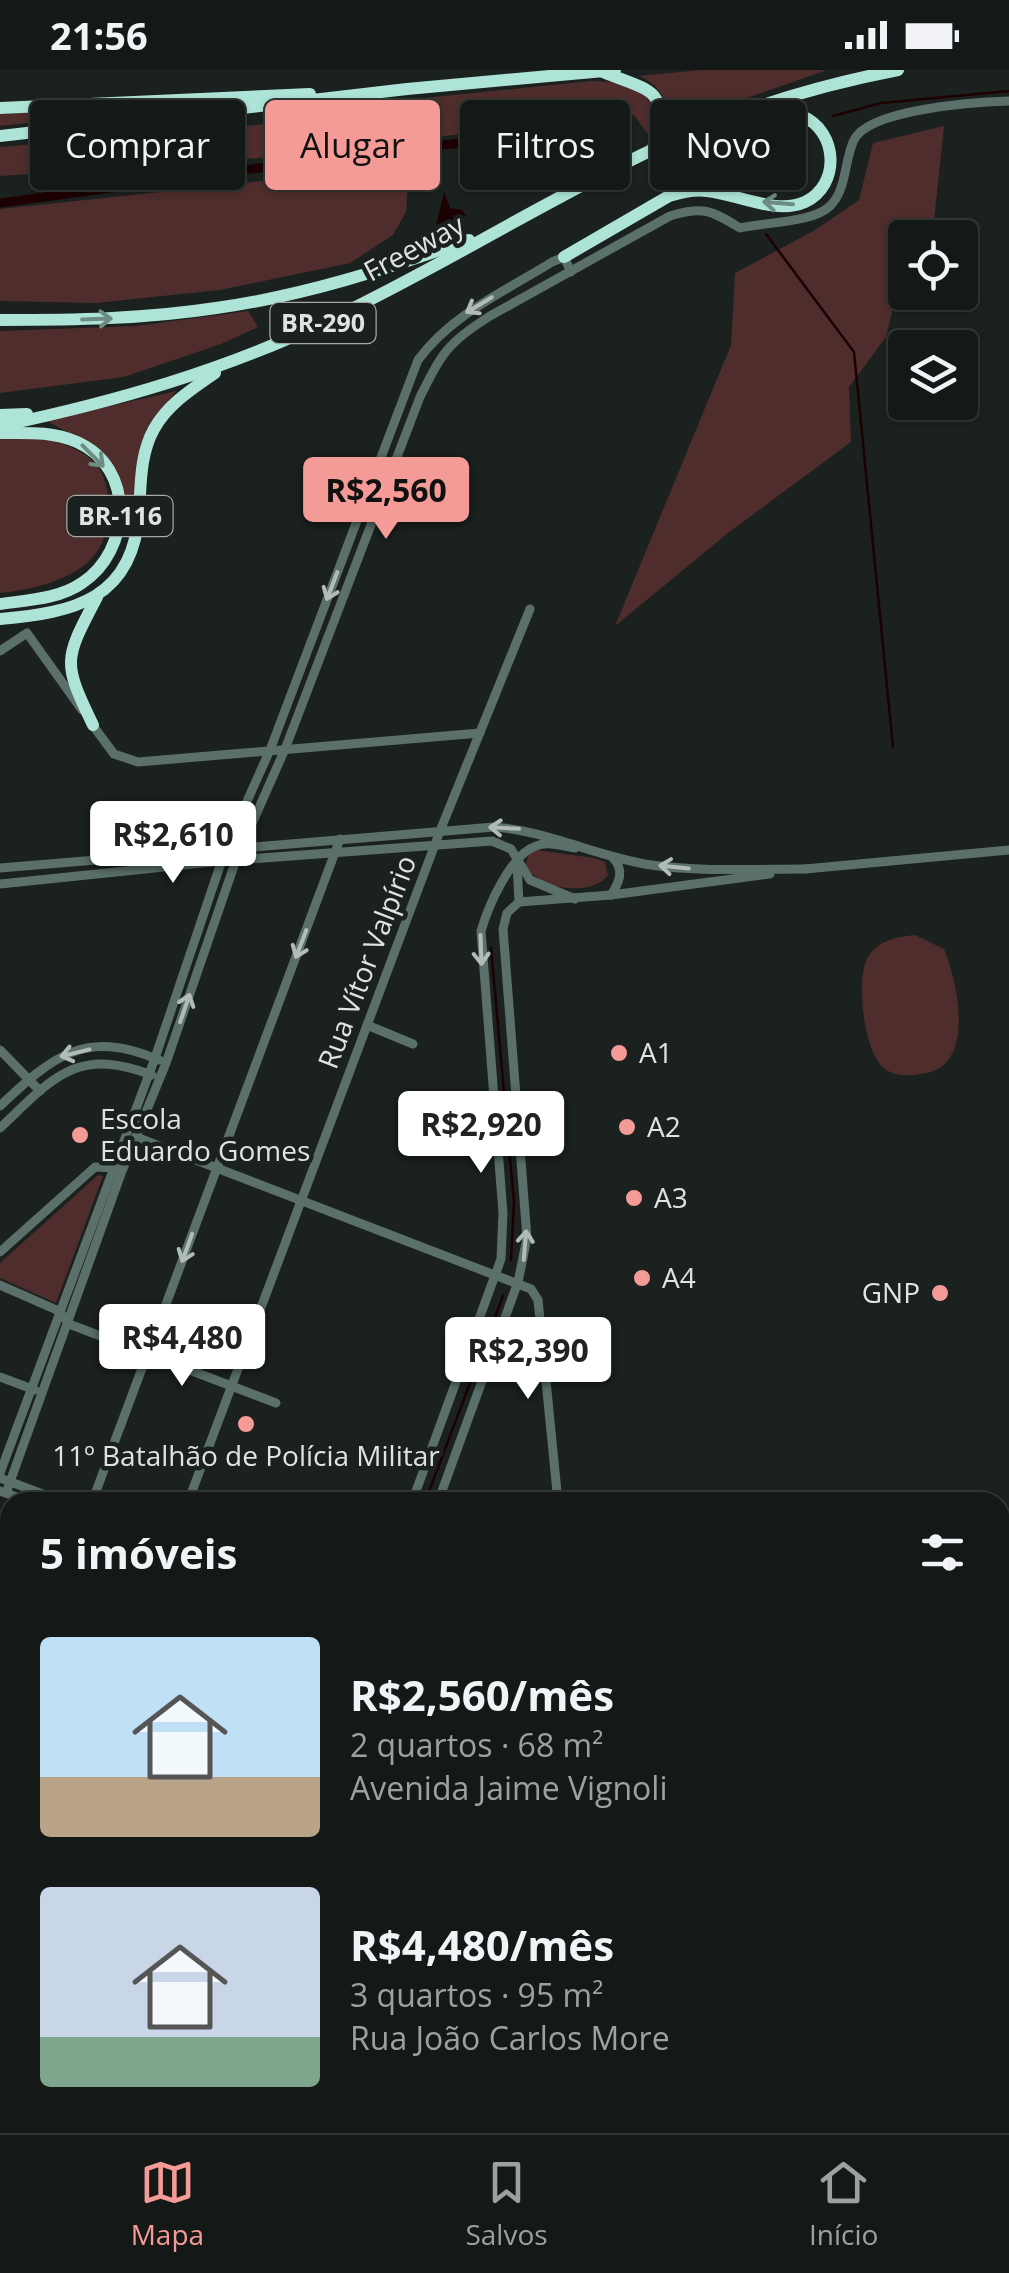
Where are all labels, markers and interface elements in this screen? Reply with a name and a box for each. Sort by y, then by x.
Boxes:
text: 21:56 [50,9,148,61]
chip: Comprar [30,100,245,190]
chip: Alugar [265,100,440,190]
chip: Filtros [460,100,630,190]
chip: Novo [650,100,806,190]
one-way arrow [762,194,795,213]
street label: Freeway [357,204,471,289]
map controls [888,220,978,420]
button: locate [888,220,978,310]
one-way arrow [466,295,494,315]
road number: BR-290 [270,303,376,343]
one-way arrow [81,310,113,329]
button: layers [888,330,978,420]
one-way arrow [80,443,105,468]
pin: R$2,560 [294,457,478,542]
text: R$2,560 [325,468,447,511]
road number: BR-116 [68,496,172,536]
one-way arrow [322,569,340,600]
pin: R$2,610 [81,801,265,886]
text: R$2,610 [112,812,234,855]
one-way arrow [488,818,521,837]
street label: Rua Vítor Valpírio [308,850,424,1074]
one-way arrow [658,857,690,876]
one-way arrow [291,928,309,958]
one-way arrow [472,934,491,966]
one-way arrow [177,993,195,1024]
place label: A1 [639,1033,673,1071]
marker: A1 [608,1042,630,1064]
one-way arrow [60,1045,92,1063]
pin: R$2,920 [389,1091,573,1176]
place label: Escola Eduardo Gomes [100,1099,310,1169]
text: R$2,920 [420,1102,542,1145]
place label: A2 [647,1107,681,1145]
marker: A2 [616,1116,638,1138]
marker: Escola Eduardo Gomes [69,1124,91,1146]
place label: A3 [654,1178,688,1216]
marker: A3 [623,1187,645,1209]
one-way arrow [516,1229,535,1261]
one-way arrow [177,1232,195,1263]
place label: A4 [662,1258,696,1296]
marker: A4 [631,1267,653,1289]
place label: GNP [862,1273,920,1311]
marker: GNP [929,1282,951,1304]
pin: R$4,480 [90,1304,274,1389]
text: R$4,480 [121,1315,243,1358]
pin: R$2,390 [436,1317,620,1402]
text: R$2,390 [467,1328,589,1371]
marker: 11º Batalhão de Polícia Militar [235,1413,257,1435]
place label: 11º Batalhão de Polícia Militar [52,1436,440,1474]
text: 5 imóveis [40,1524,237,1581]
icon: filters [915,1525,970,1580]
text: R$2,560/mês [350,1666,614,1723]
icon: home [120,1677,240,1797]
text: 2 quartos · 68 m² [350,1723,603,1766]
text: Avenida Jaime Vignoli [350,1766,667,1809]
text: R$4,480/mês [350,1916,614,1973]
icon: home [120,1927,240,2047]
text: 3 quartos · 95 m² [350,1973,603,2016]
text: Rua João Carlos More [350,2016,670,2059]
tab: Mapa [131,2155,204,2253]
tab: Salvos [465,2155,548,2253]
tab: Início [809,2155,878,2253]

